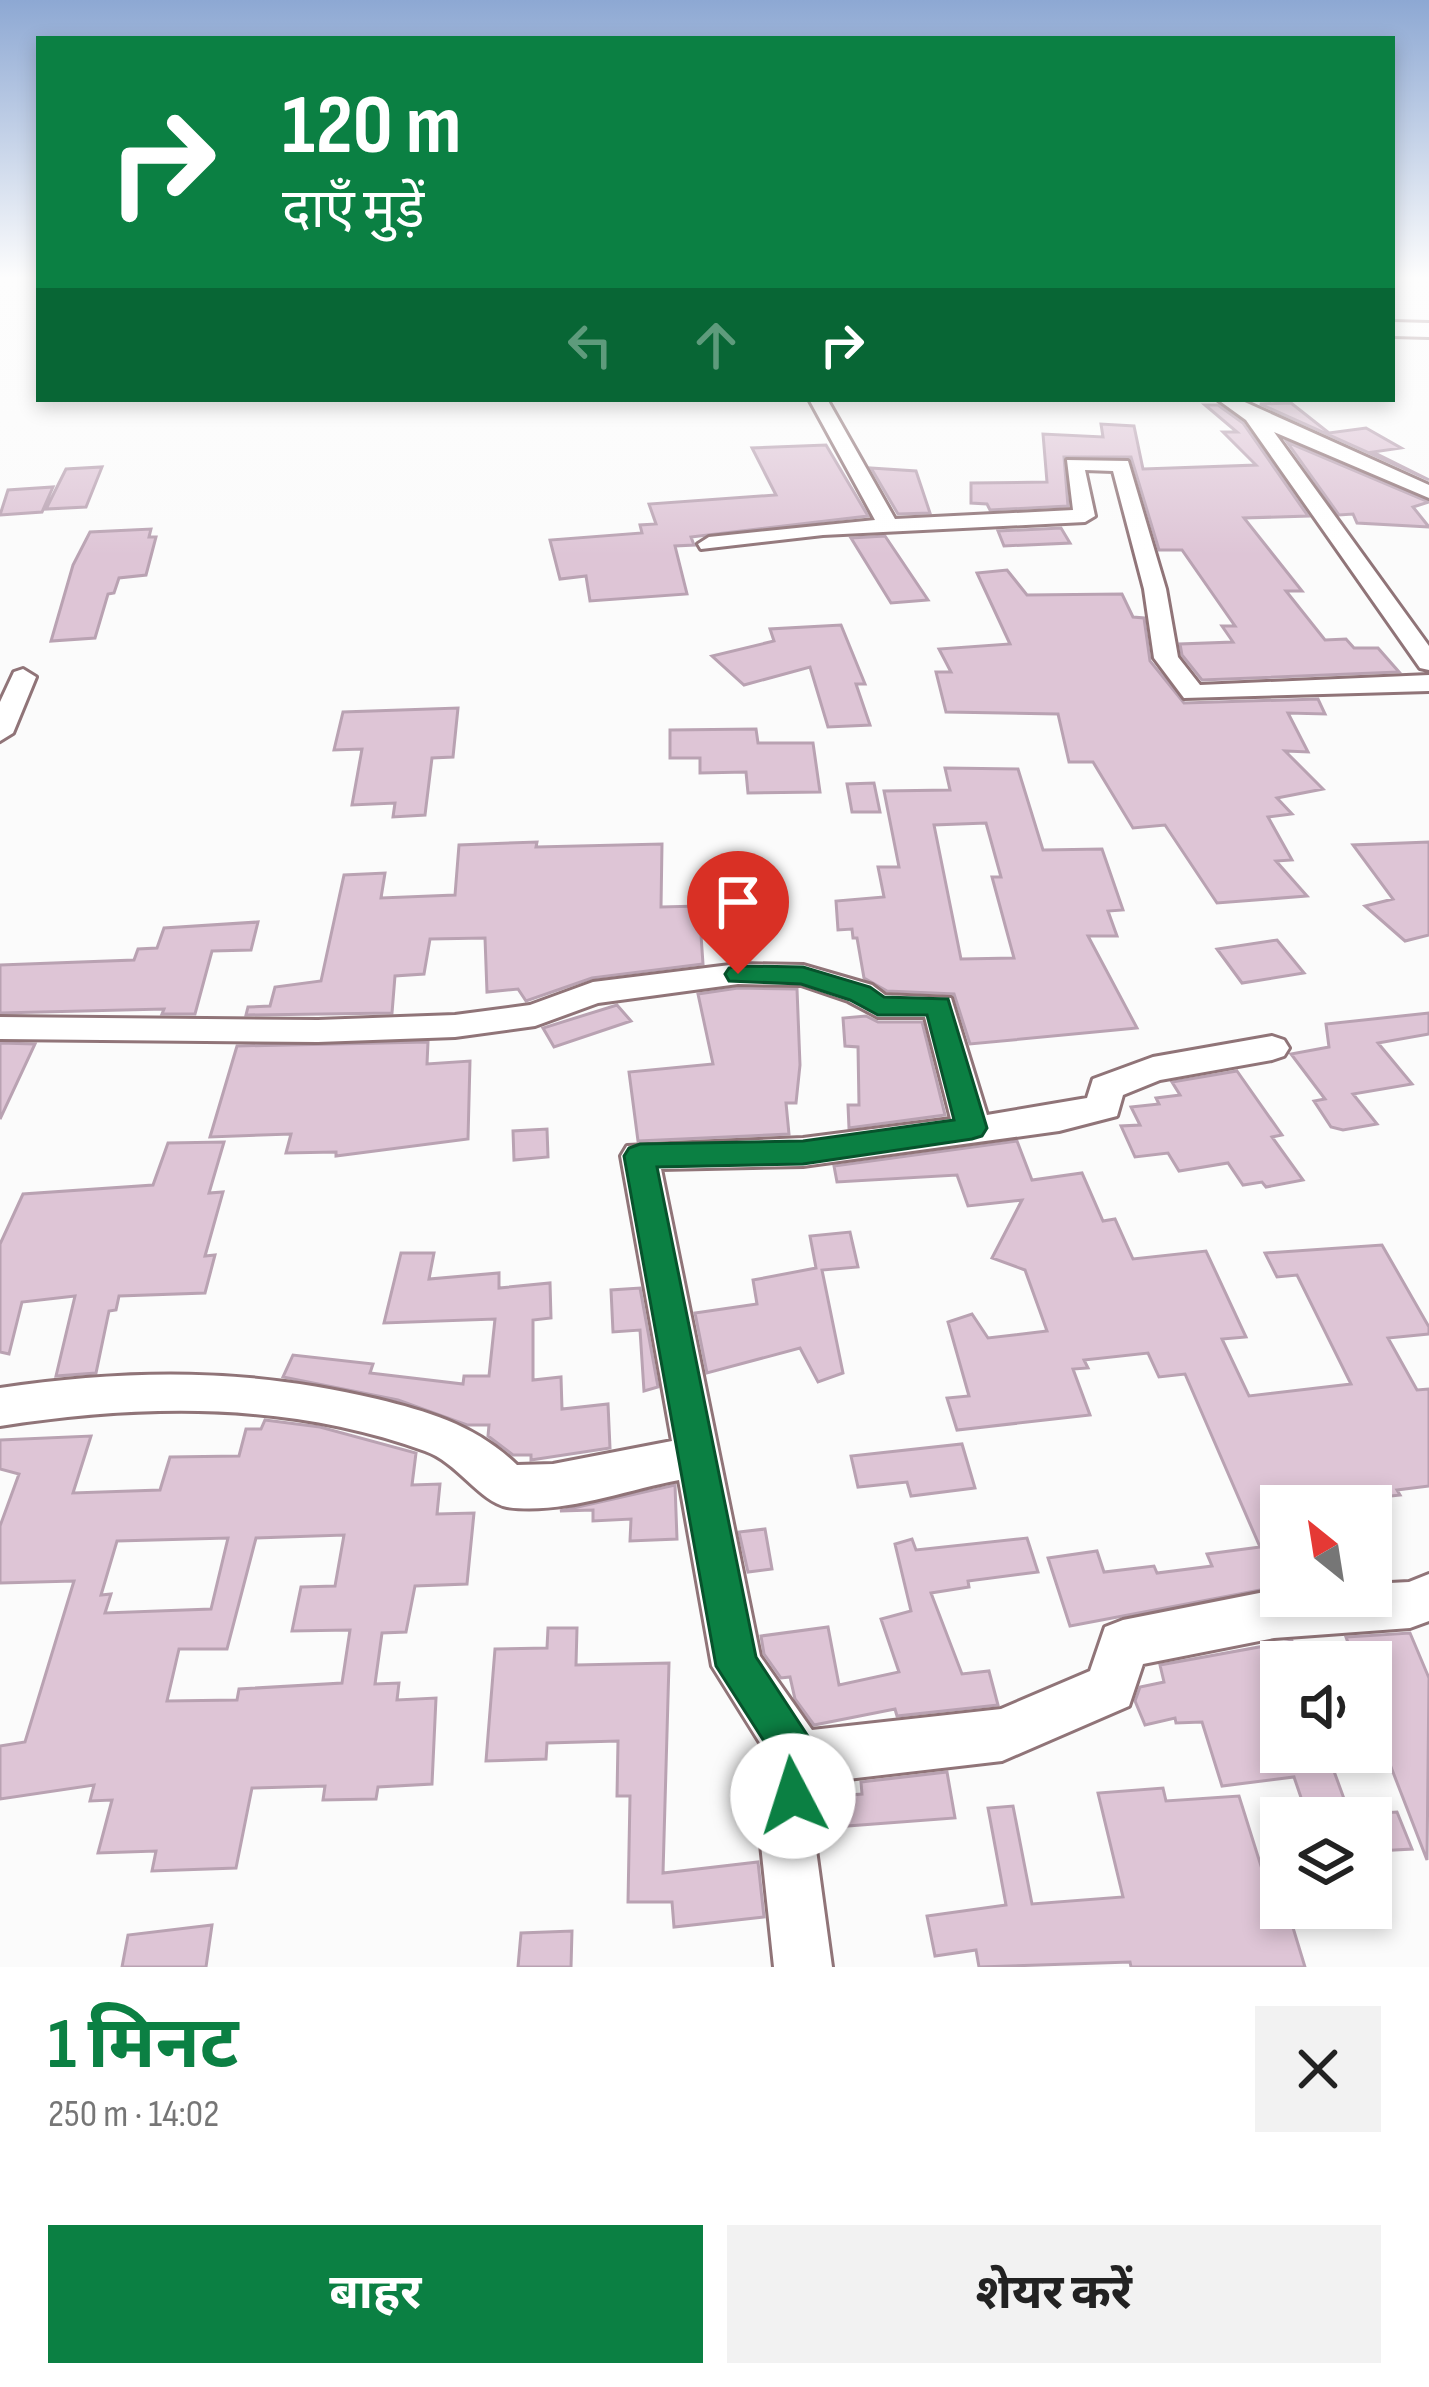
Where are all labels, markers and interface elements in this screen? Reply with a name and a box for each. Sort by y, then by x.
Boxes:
text: 120 m [282,76,461,177]
icon: right [84,84,240,240]
text: दाएँ मुड़ें [282,178,424,243]
icon: left [557,312,623,378]
icon: ahead [683,312,749,378]
icon: right [809,312,875,378]
pin [687,851,789,974]
icon: arrive [705,869,771,935]
north arrow [1260,1485,1392,1617]
map controls [1260,1485,1392,1929]
button: sound [1260,1641,1392,1773]
position arrow [730,1733,856,1859]
button: layers [1260,1797,1392,1929]
text: 1 मिनट [48,2002,239,2089]
button: close [1255,2006,1381,2132]
text: 250 m · 14:02 [48,2091,219,2138]
button: बाहर [48,2225,703,2363]
button: शेयर करें [727,2225,1381,2363]

